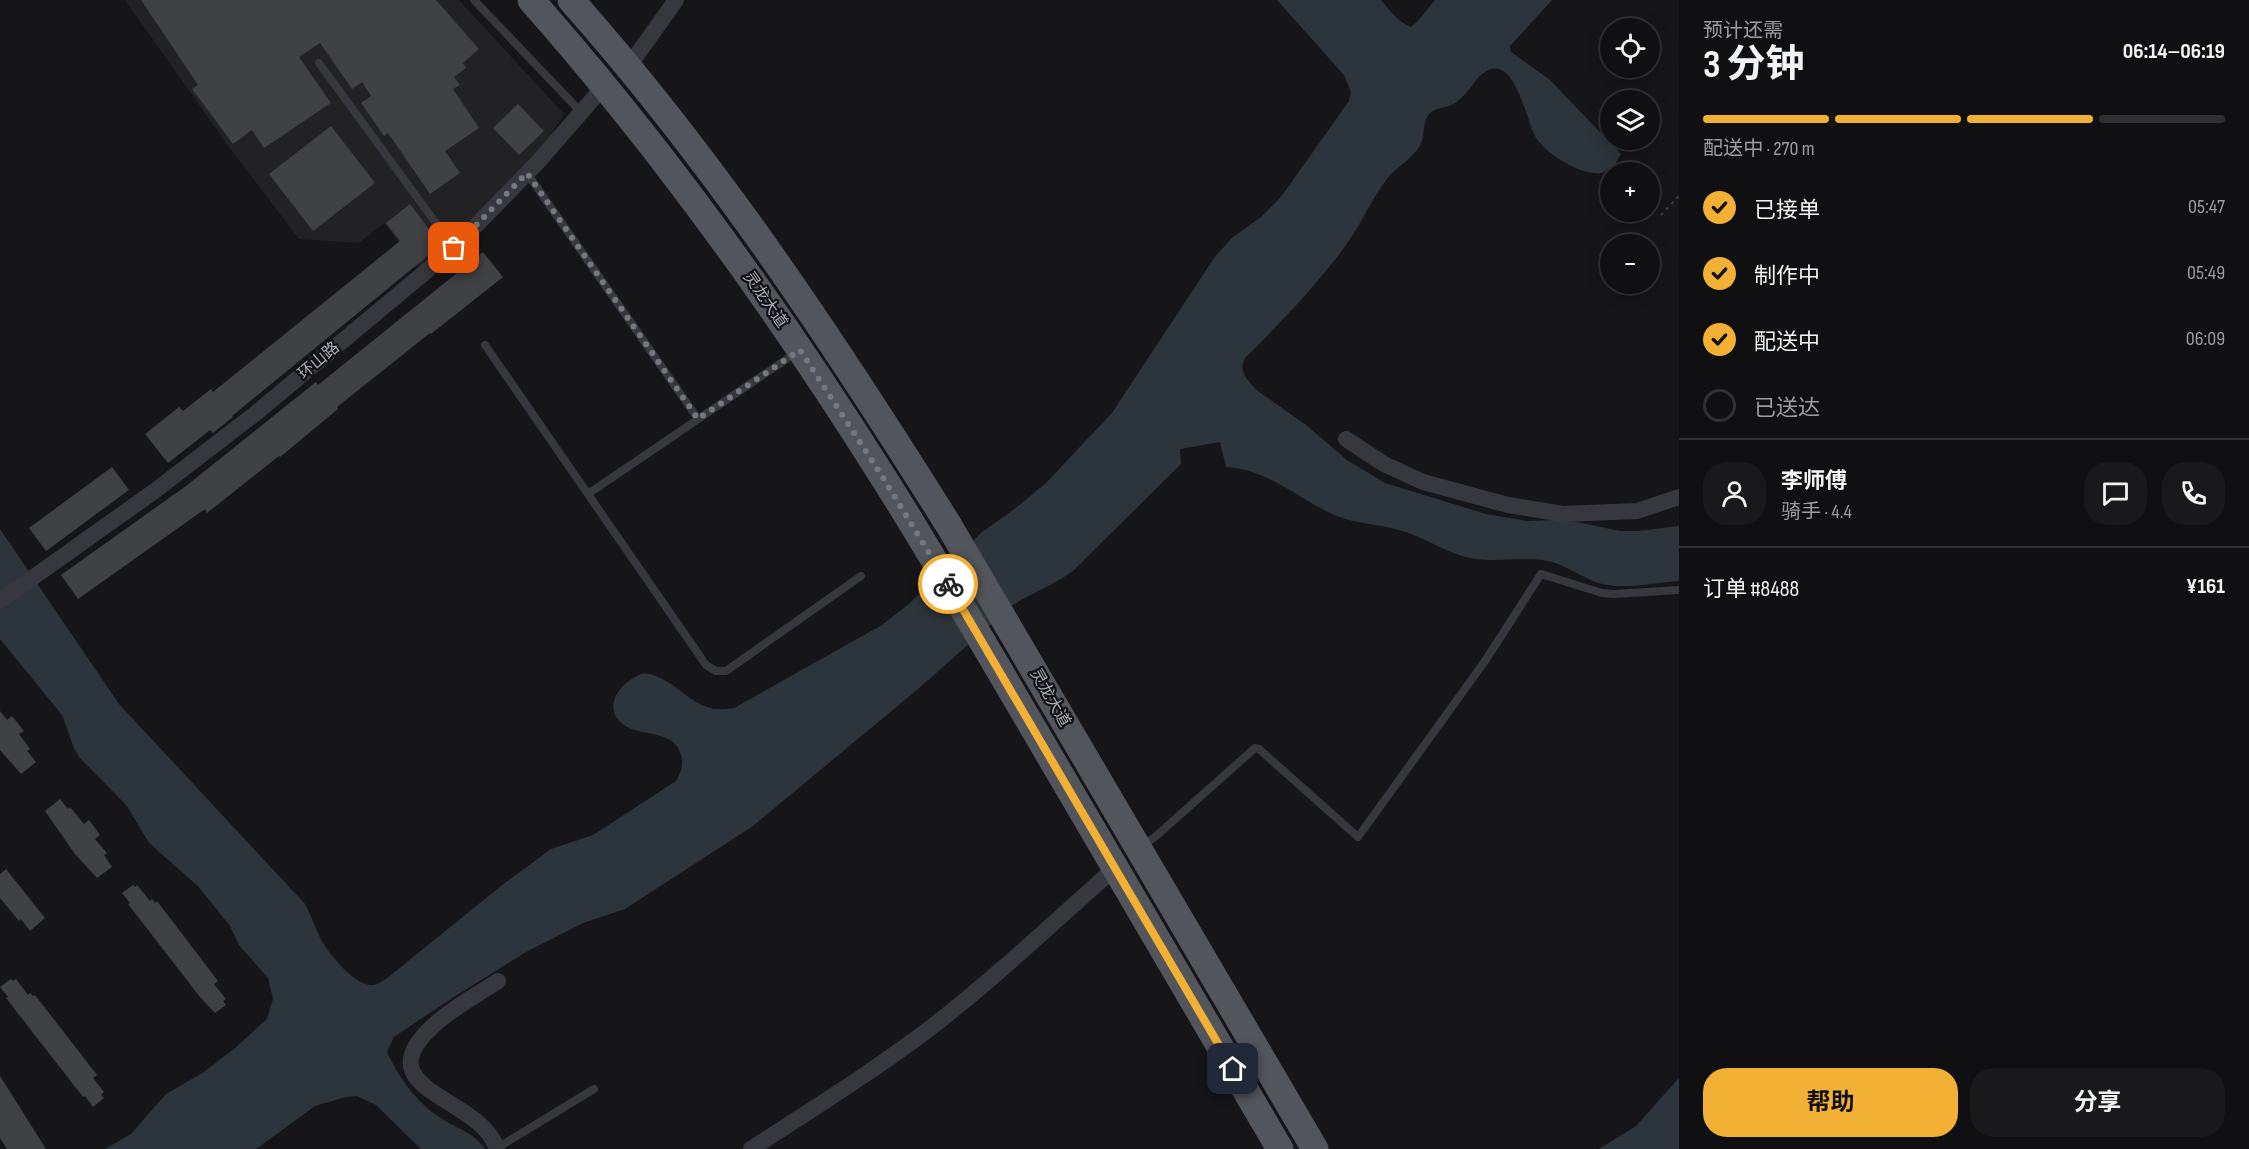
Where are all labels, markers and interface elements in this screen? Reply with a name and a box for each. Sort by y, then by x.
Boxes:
map controls [1600,18,1660,294]
button: locate [1600,18,1660,78]
text: 预计还需 [1703,19,1783,43]
text: 06:14–06:19 [2123,38,2225,65]
text: 3 分钟 [1703,42,1805,89]
button: layers [1600,90,1660,150]
text: 配送中 · 270 m [1703,137,1814,161]
button: + [1600,162,1660,222]
icon: check [1703,191,1736,224]
text: 05:47 [2188,195,2225,219]
text: 已接单 [1754,197,1820,224]
pin [428,222,479,273]
icon: bag [437,231,470,264]
button: − [1600,234,1660,294]
icon: check [1703,257,1736,290]
text: 05:49 [2187,261,2225,285]
text: 制作中 [1754,263,1820,290]
street label: 灵龙大道 [739,268,791,332]
icon: check [1703,323,1736,356]
text: 06:09 [2186,327,2225,351]
text: 配送中 [1754,329,1820,356]
street label: 环山路 [295,338,343,384]
text: 已送达 [1754,395,1820,422]
button: person [1703,462,1766,525]
button: chat [2084,462,2147,525]
button: phone [2162,462,2225,525]
text: 李师傅 [1781,468,1847,495]
text: 骑手 · 4.4 [1781,500,1852,524]
courier [918,554,978,614]
icon: bike [932,568,965,601]
text: ¥161 [2186,573,2225,600]
text: 订单 #8488 [1703,576,1799,603]
street label: 灵龙大道 [1026,666,1074,730]
pin [1207,1043,1258,1094]
icon: home [1216,1052,1249,1085]
button: 帮助 [1703,1068,1958,1137]
button: 分享 [1970,1068,2225,1137]

